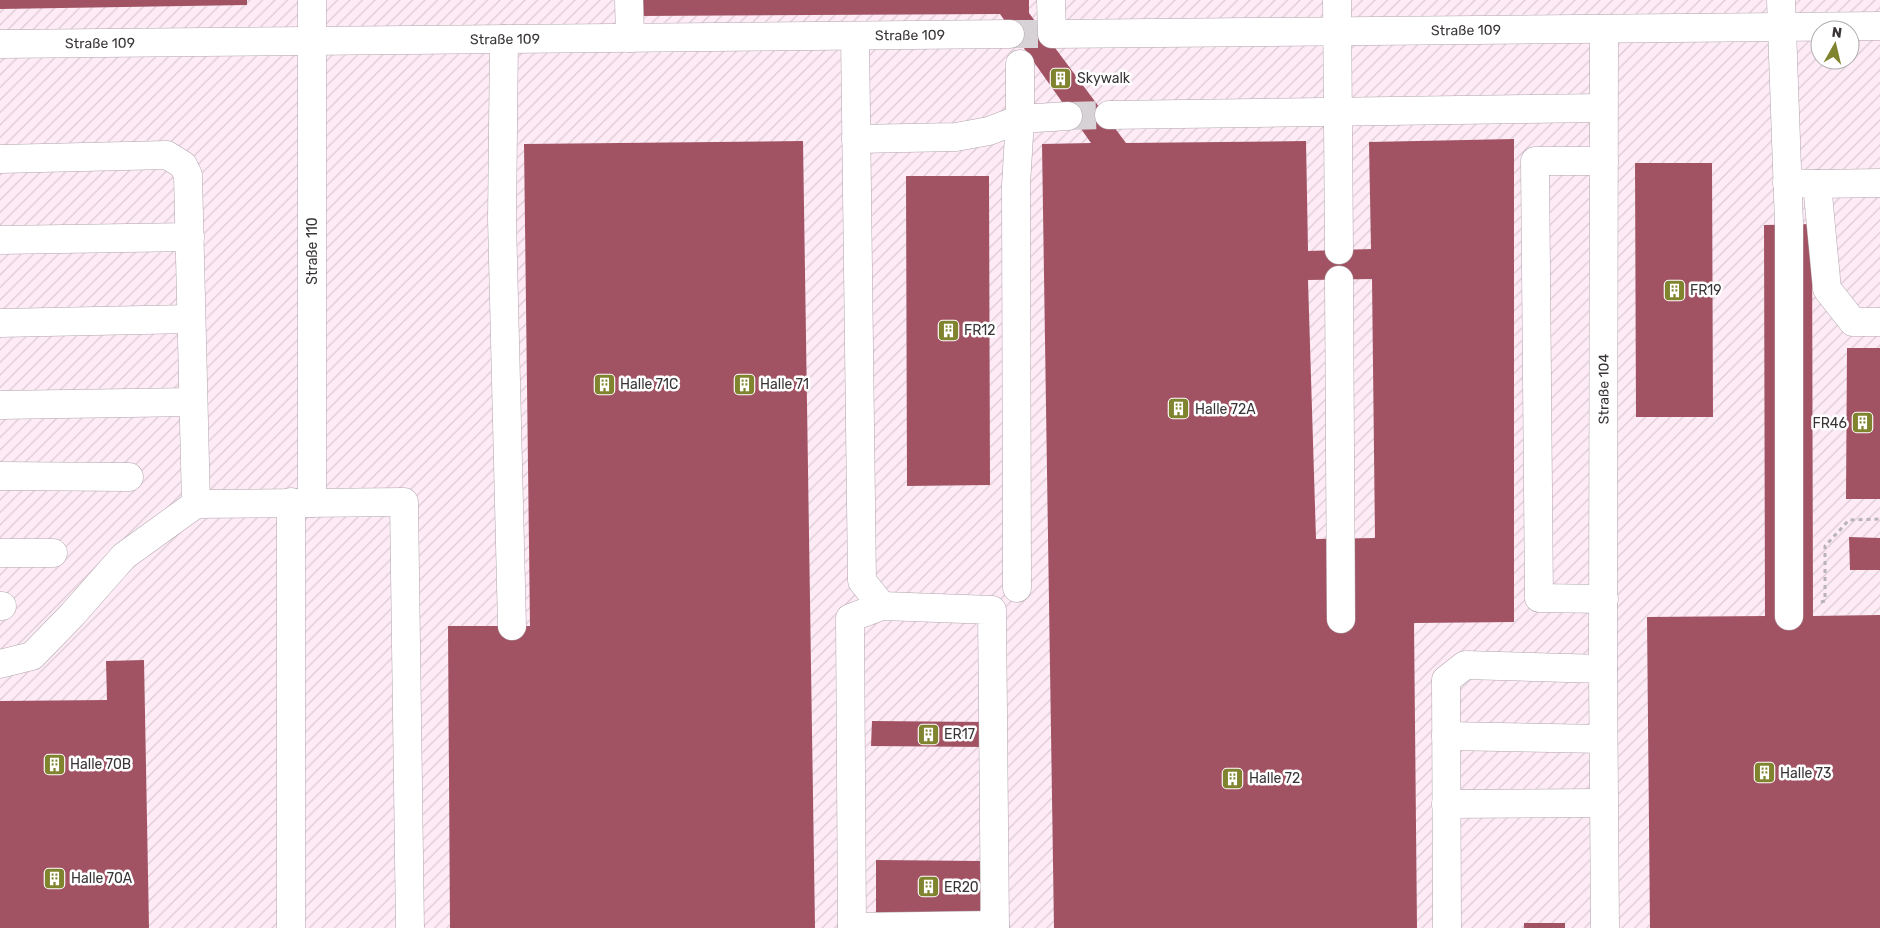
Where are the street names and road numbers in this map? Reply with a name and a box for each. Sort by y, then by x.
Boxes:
street label: Straße 109 [1431,21,1501,39]
street label: Straße 109 [875,26,945,44]
street label: Straße 109 [470,30,540,48]
street label: Straße 109 [65,34,135,52]
street label: Straße 110 [304,217,321,285]
street label: Straße 104 [1595,354,1612,424]

